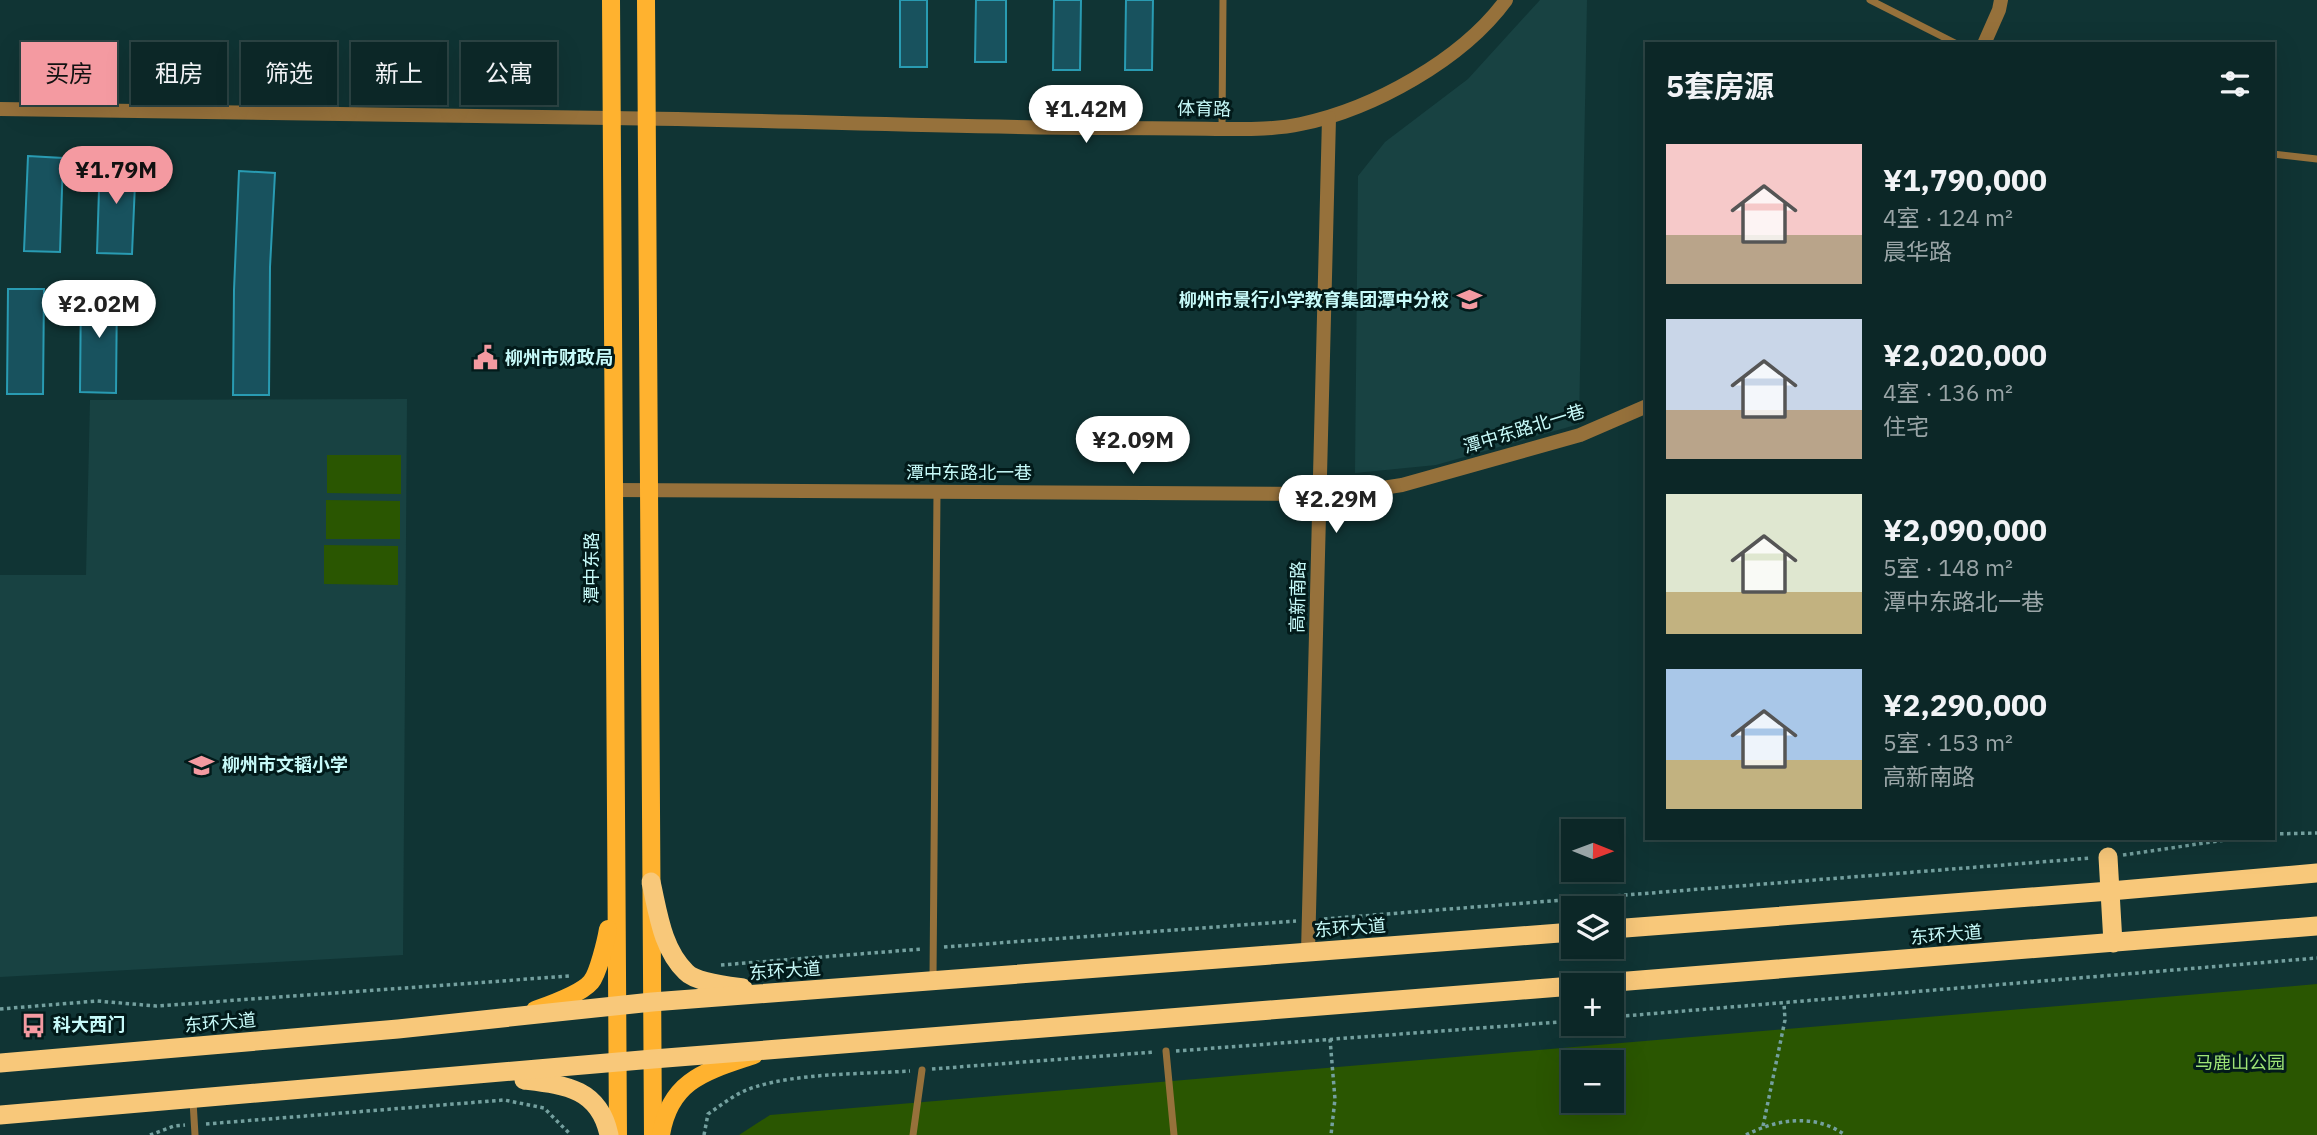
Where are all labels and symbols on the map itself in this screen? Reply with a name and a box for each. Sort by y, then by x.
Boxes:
pin: ¥1.42M [1029,86,1143,145]
street label: 体育路 [1177,97,1231,120]
pin: ¥1.79M [59,146,173,206]
pin: ¥2.02M [42,280,156,340]
school or university icon: 柳州市景行小学教育集团潭中分校 [1455,286,1483,314]
place label: 柳州市景行小学教育集团潭中分校 [1179,288,1449,311]
public building icon: 柳州市财政局 [471,344,499,372]
place label: 柳州市财政局 [505,346,613,369]
street label: 潭中东路北一巷 [1460,399,1587,458]
pin: ¥2.09M [1076,416,1190,476]
street label: 潭中东路北一巷 [906,461,1032,484]
pin: ¥2.29M [1279,476,1393,535]
street label: 潭中东路 [580,532,603,604]
street label: 高新南路 [1285,561,1310,633]
school or university icon: 柳州市文韬小学 [188,751,216,779]
place label: 柳州市文韬小学 [222,753,348,776]
north arrow [1561,819,1624,882]
street label: 东环大道 [1313,914,1387,941]
street label: 东环大道 [1909,920,1983,949]
street label: 东环大道 [748,957,822,984]
street label: 东环大道 [183,1008,257,1037]
bus stop icon: 科大西门 [19,1011,47,1039]
place label: 科大西门 [53,1013,125,1036]
park label: 马鹿山公园 [2195,1051,2285,1074]

